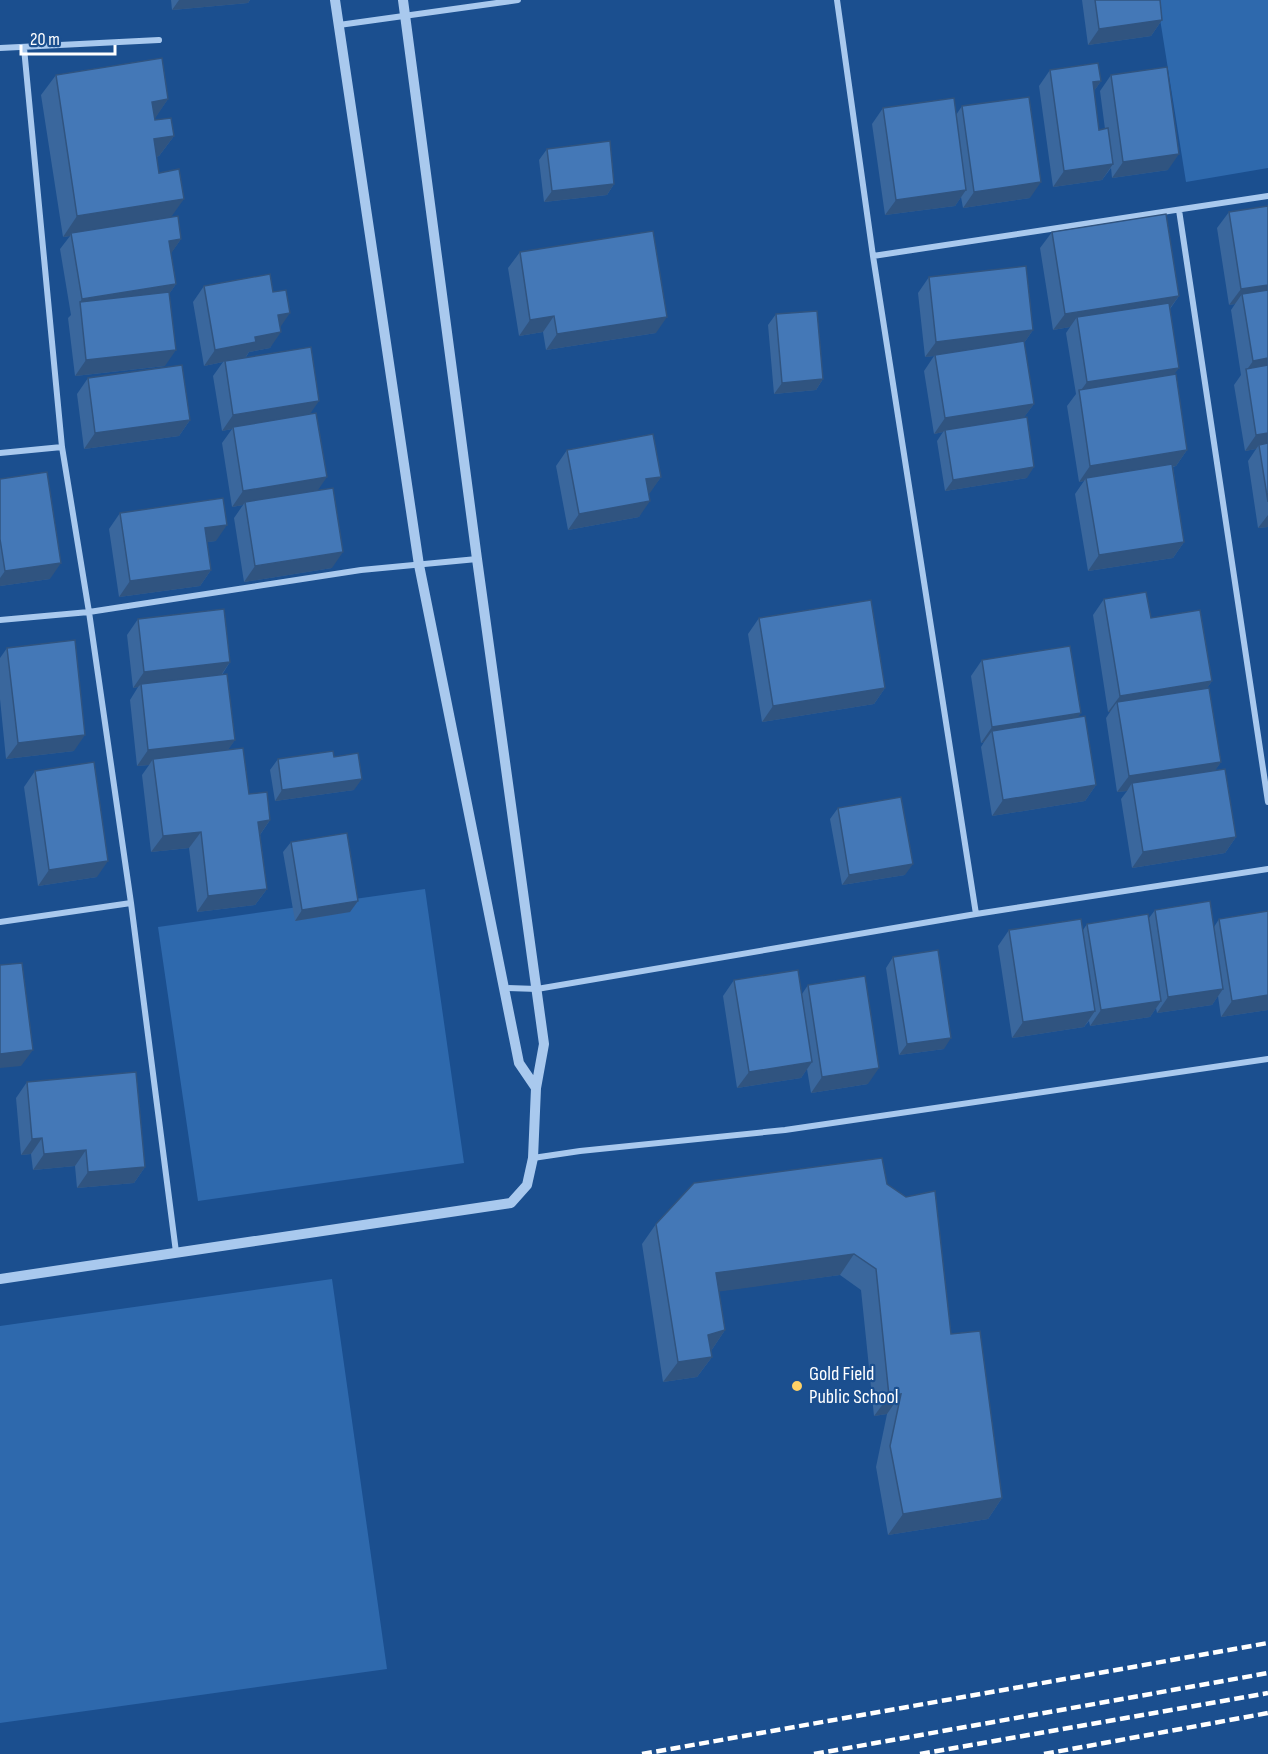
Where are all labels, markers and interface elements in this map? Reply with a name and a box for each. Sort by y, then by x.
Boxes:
scale bar [21,18,116,56]
text: 20 m [30,29,60,50]
place label: Gold Field Public School [809,1362,899,1409]
marker: Gold Field Public School [790,1379,804,1393]

